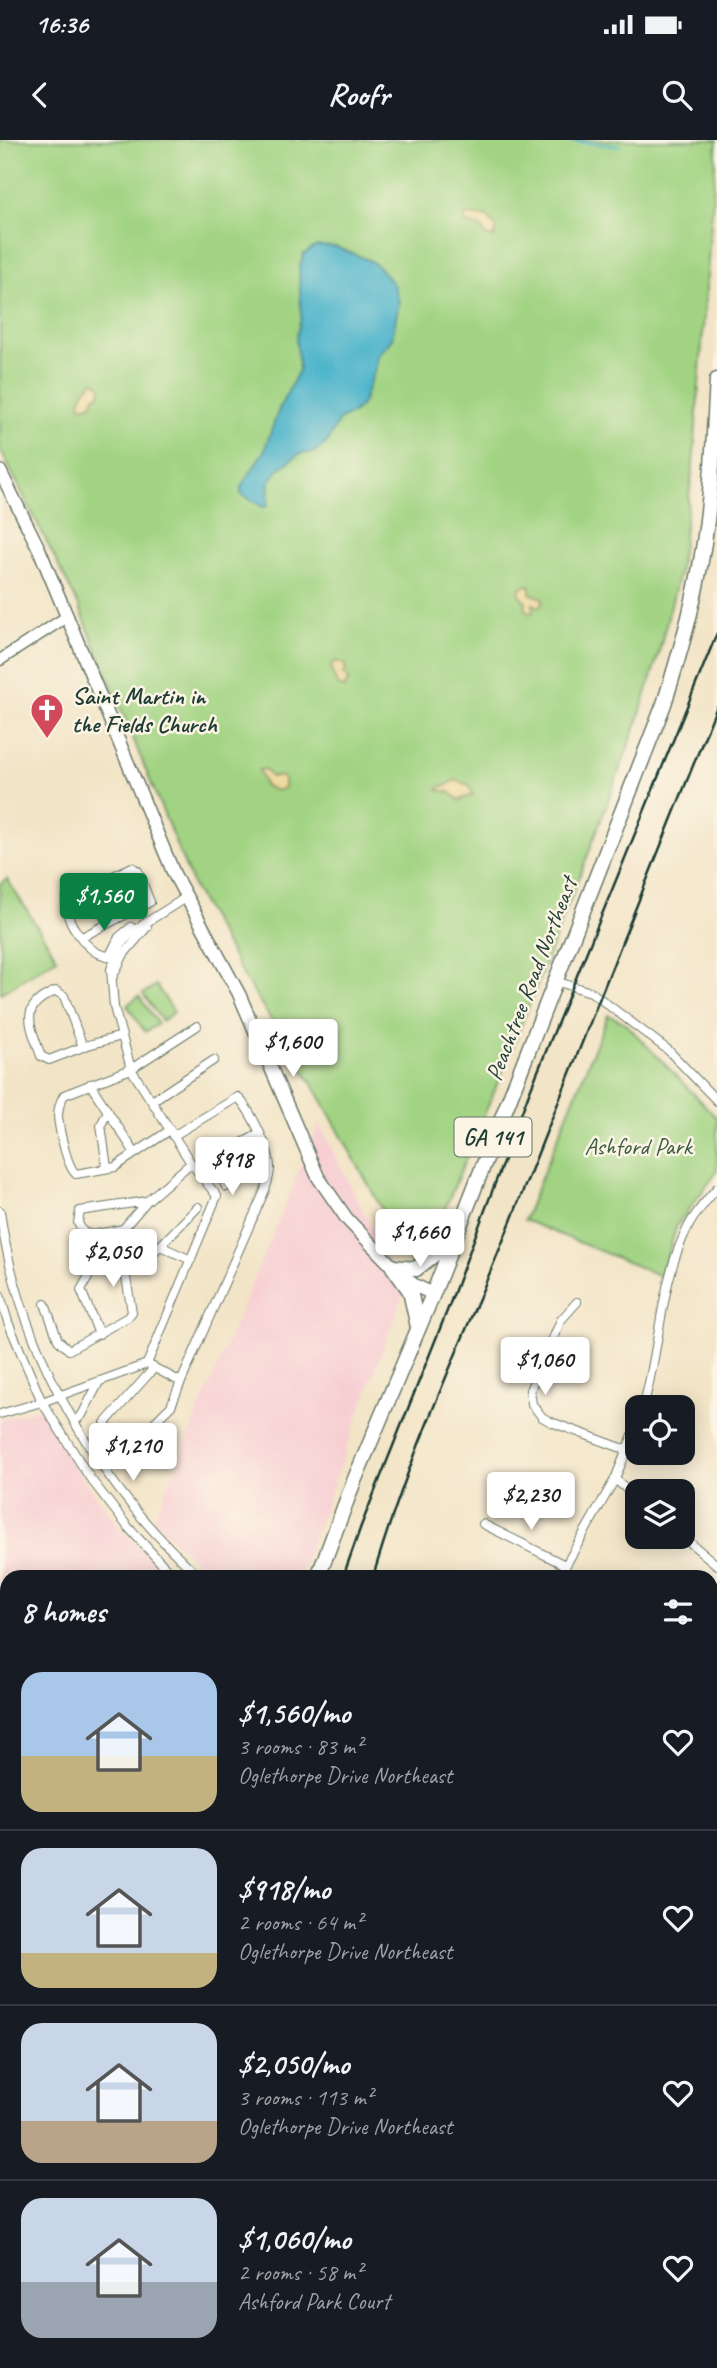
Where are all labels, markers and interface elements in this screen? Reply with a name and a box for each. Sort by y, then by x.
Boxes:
text: 16:36 [35,8,88,41]
text: Roofr [328,74,389,115]
icon: back [21,76,59,114]
icon: search [658,76,696,114]
place label: Saint Martin in the Fields Church [72,681,218,739]
church icon: Saint Martin in the Fields Church [28,691,66,740]
street label: Peachtree Road Northeast [478,870,585,1085]
pin: $1,560 [47,874,161,933]
text: $1,560 [76,881,132,910]
pin: $1,600 [236,1020,350,1079]
text: $1,600 [265,1027,321,1056]
road number: GA 141 [454,1118,532,1156]
park label: Ashford Park [584,1131,694,1161]
pin: $918 [191,1138,273,1197]
text: $918 [211,1145,253,1174]
pin: $1,660 [363,1210,477,1269]
text: $1,660 [391,1217,449,1246]
pin: $2,050 [56,1230,170,1289]
text: $2,050 [85,1237,141,1266]
pin: $1,060 [488,1338,602,1397]
text: $1,060 [517,1345,573,1374]
map controls [625,1395,695,1549]
button: locate [625,1395,695,1465]
pin: $1,210 [76,1424,190,1483]
text: $1,210 [105,1431,161,1460]
pin: $2,230 [474,1472,588,1532]
button: layers [625,1479,695,1549]
text: $2,230 [503,1480,559,1509]
text: 8 homes [21,1593,106,1631]
icon: filters [659,1593,697,1631]
text: $1,560/mo [238,1694,350,1732]
icon: home [77,1700,161,1784]
icon: heart [659,1723,697,1761]
text: 3 rooms · 83 m² [238,1732,362,1761]
text: Oglethorpe Drive Northeast [238,1761,452,1790]
text: $918/mo [238,1870,330,1908]
icon: home [77,1876,161,1960]
icon: heart [659,1899,697,1937]
text: 2 rooms · 64 m² [238,1908,362,1937]
text: Oglethorpe Drive Northeast [238,1937,452,1966]
text: $2,050/mo [238,2045,349,2083]
icon: home [77,2051,161,2135]
icon: heart [659,2074,697,2112]
text: 3 rooms · 113 m² [238,2083,373,2112]
text: Oglethorpe Drive Northeast [238,2112,452,2141]
text: $1,060/mo [238,2220,351,2258]
icon: home [77,2226,161,2310]
icon: heart [659,2249,697,2287]
text: 2 rooms · 58 m² [238,2258,362,2287]
text: Ashford Park Court [238,2287,390,2316]

